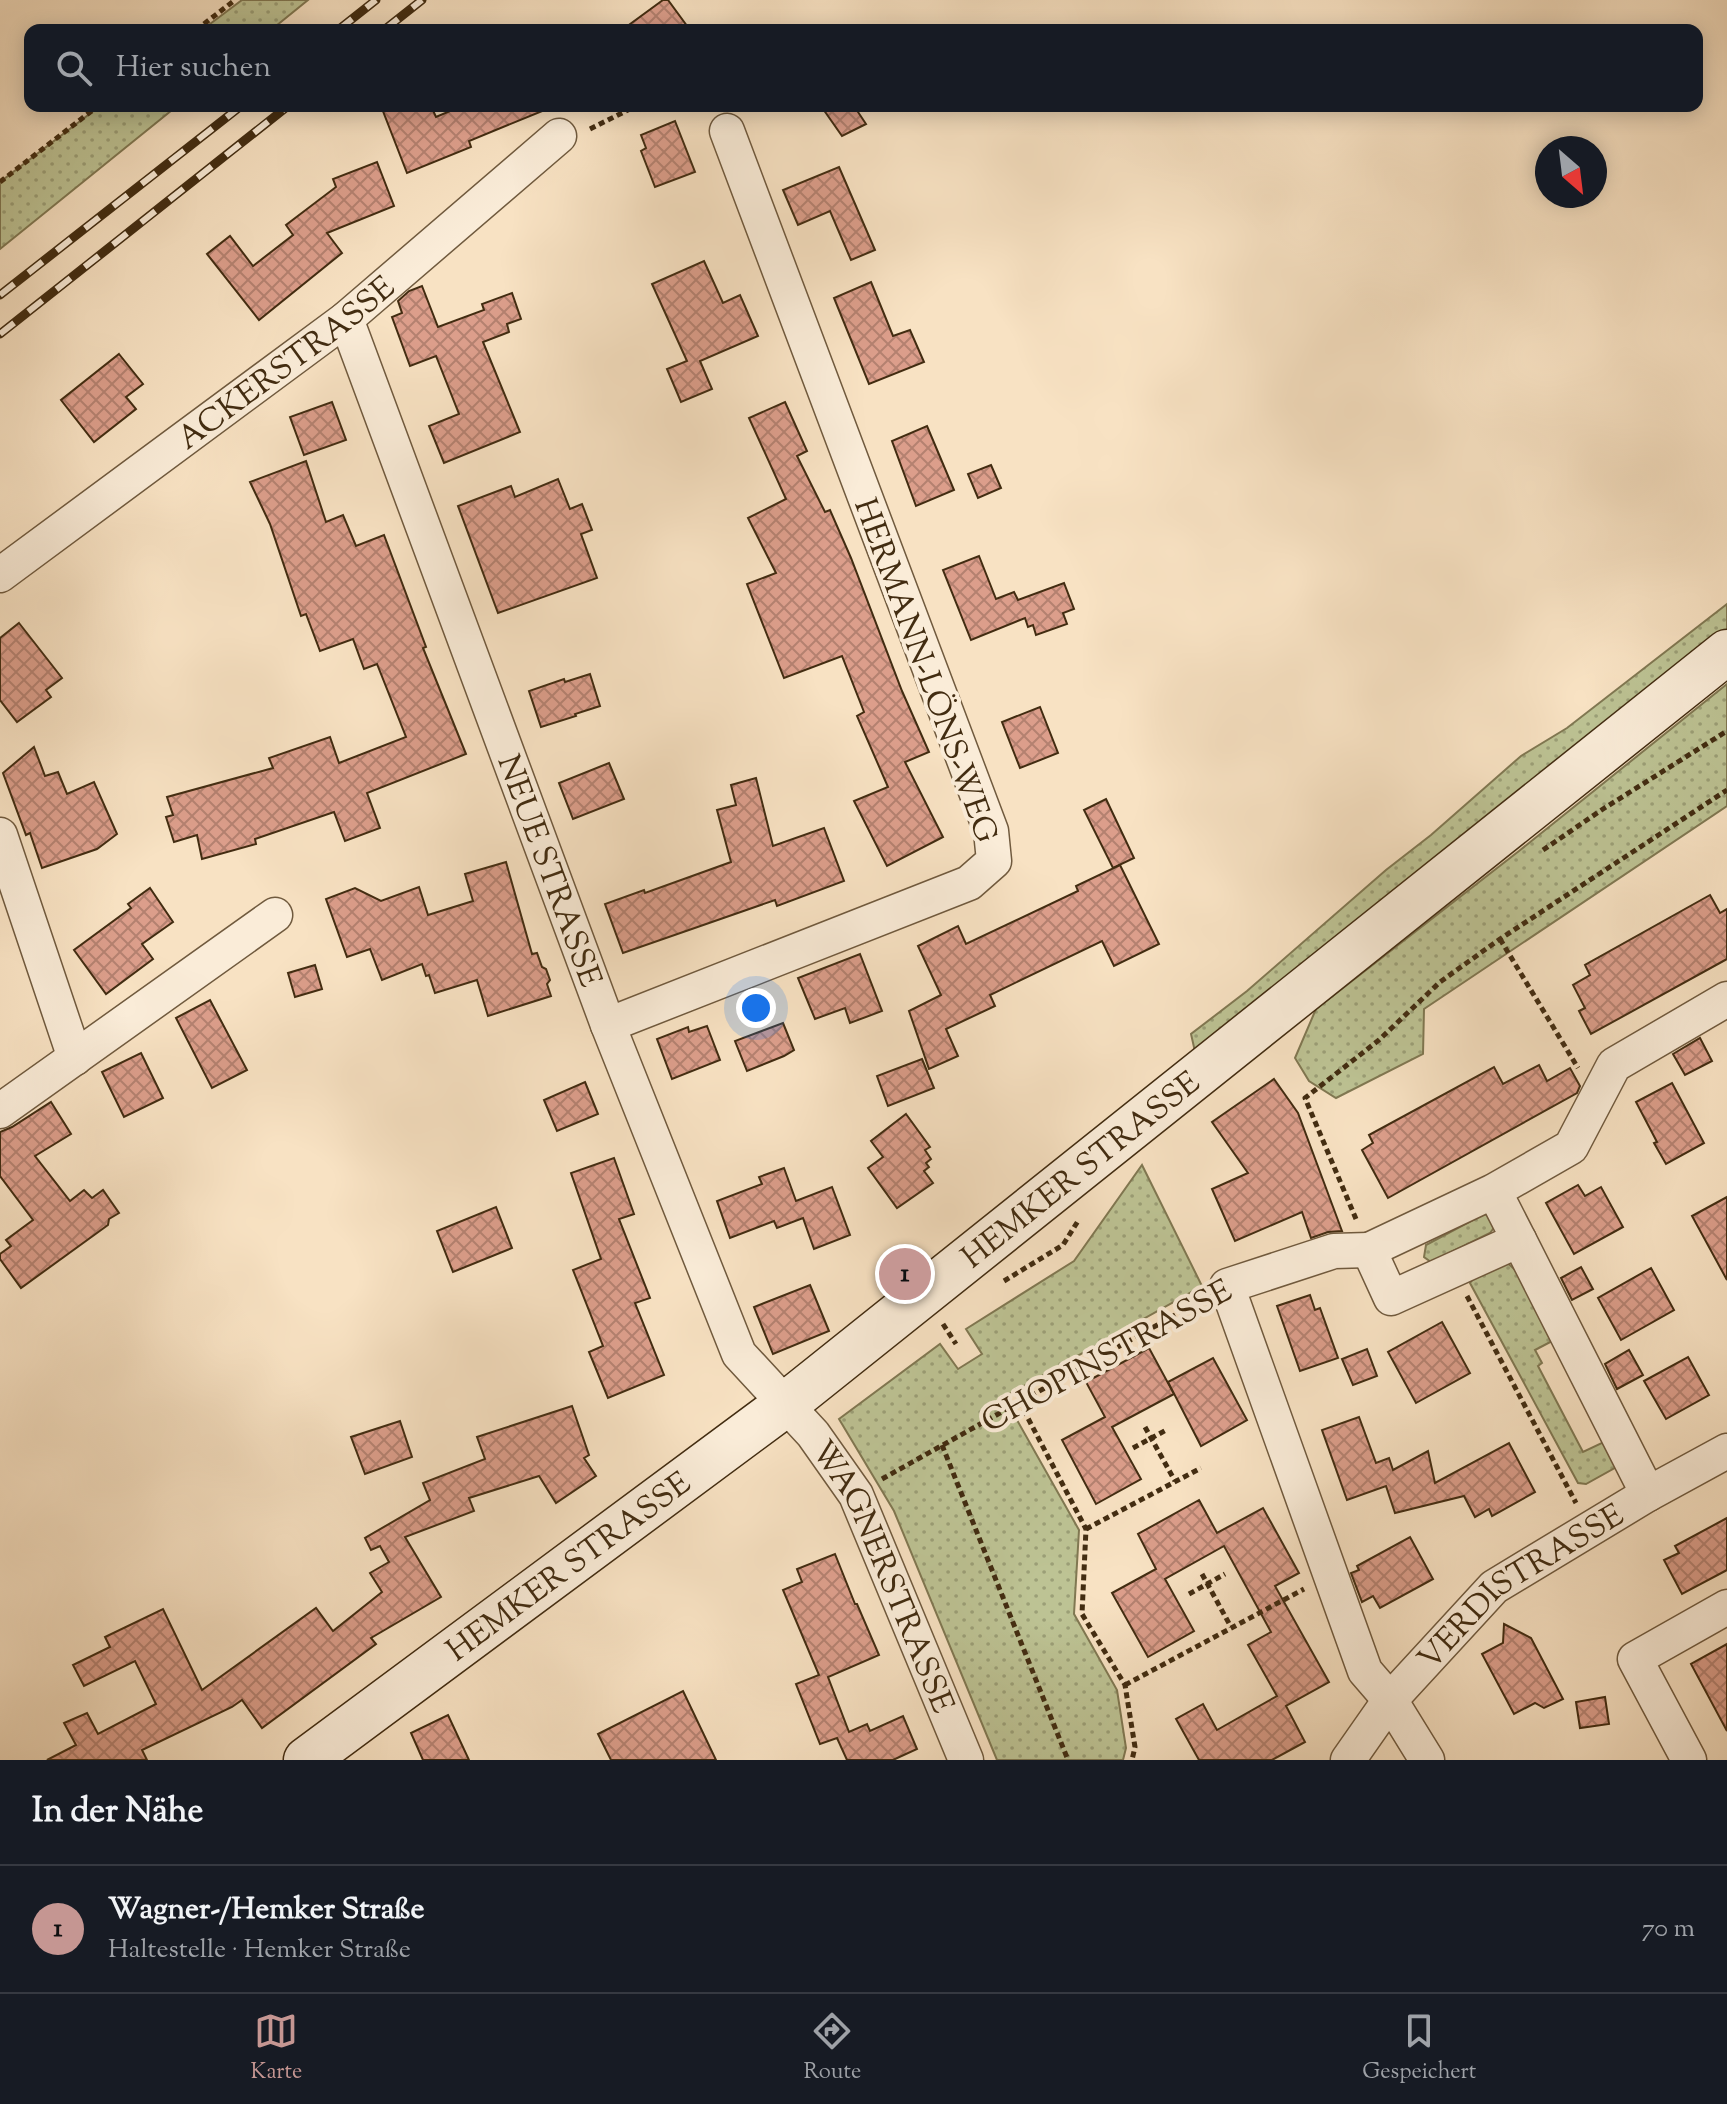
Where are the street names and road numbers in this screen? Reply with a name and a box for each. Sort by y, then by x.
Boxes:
street label: ACKERSTRASSE [169,267,406,462]
street label: HERMANN-LÖNS-WEG [840,492,1008,850]
street label: NEUE STRASSE [484,749,612,994]
street label: HEMKER STRASSE [953,1062,1211,1281]
street label: CHOPINSTRASSE [974,1270,1241,1446]
street label: WAGNERSTRASSE [798,1432,964,1721]
street label: HEMKER STRASSE [438,1462,701,1674]
street label: VERDISTRASSE [1408,1494,1633,1682]

